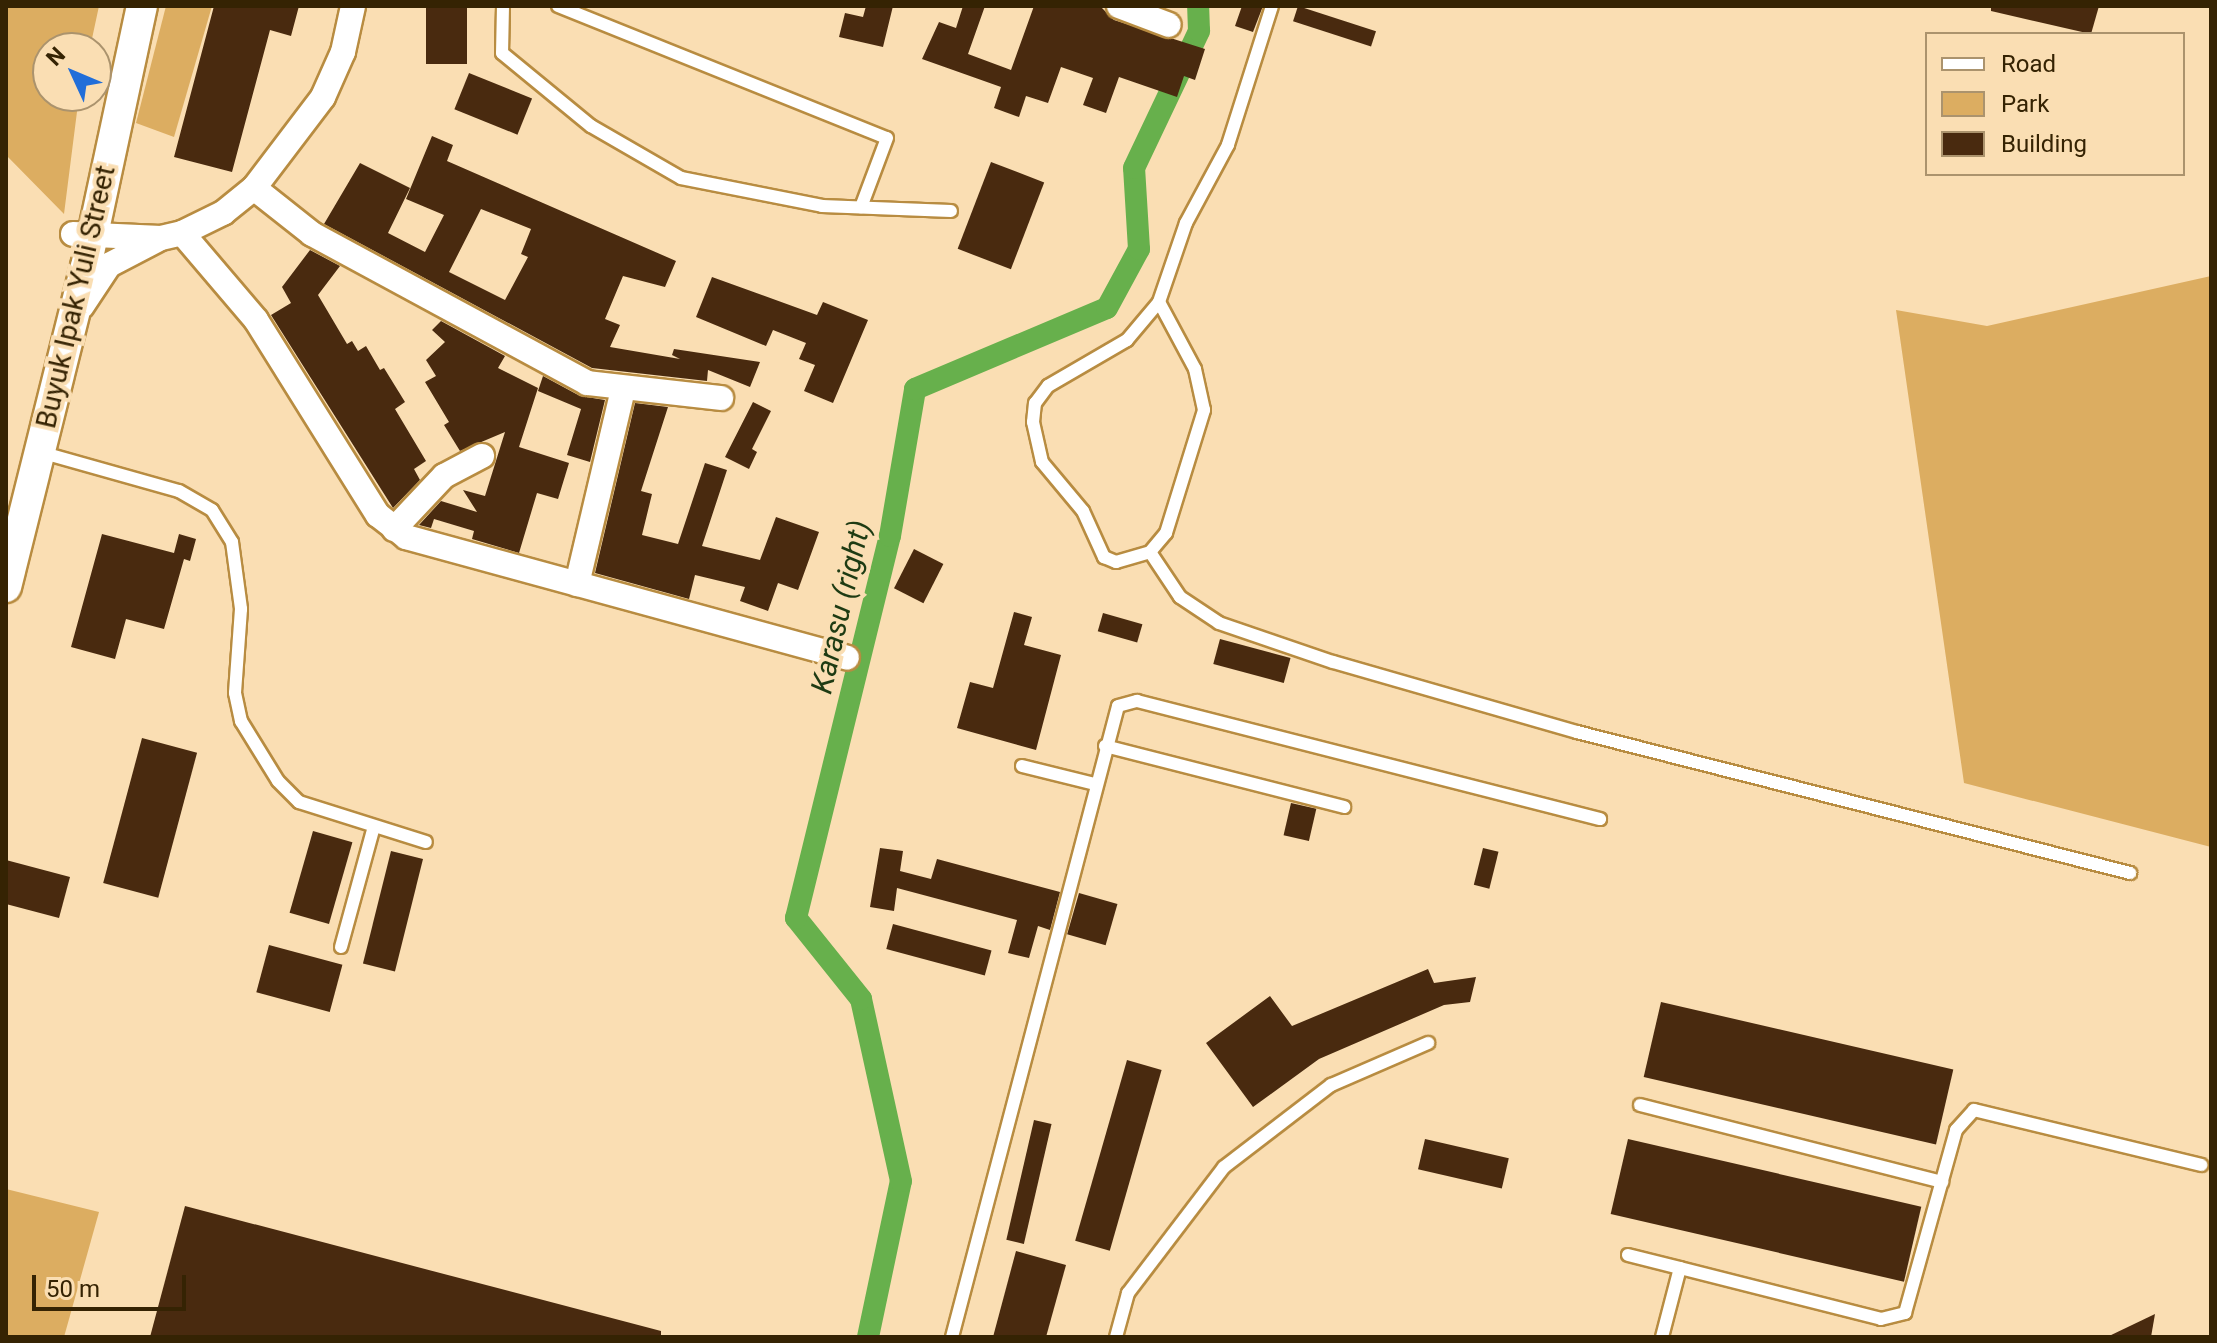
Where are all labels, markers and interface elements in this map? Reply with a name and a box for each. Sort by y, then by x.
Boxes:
north arrow [32,32,112,112]
legend [1925,32,2185,176]
text: N [41,42,70,71]
text: Road [2001,50,2056,78]
text: Park [2001,90,2049,118]
text: Building [2001,130,2087,158]
street label: Buyuk Ipak Yuli Street [29,162,123,432]
water label: Karasu (right) [804,517,878,697]
scale bar [36,1259,190,1309]
text: 50 m [46,1275,100,1303]

